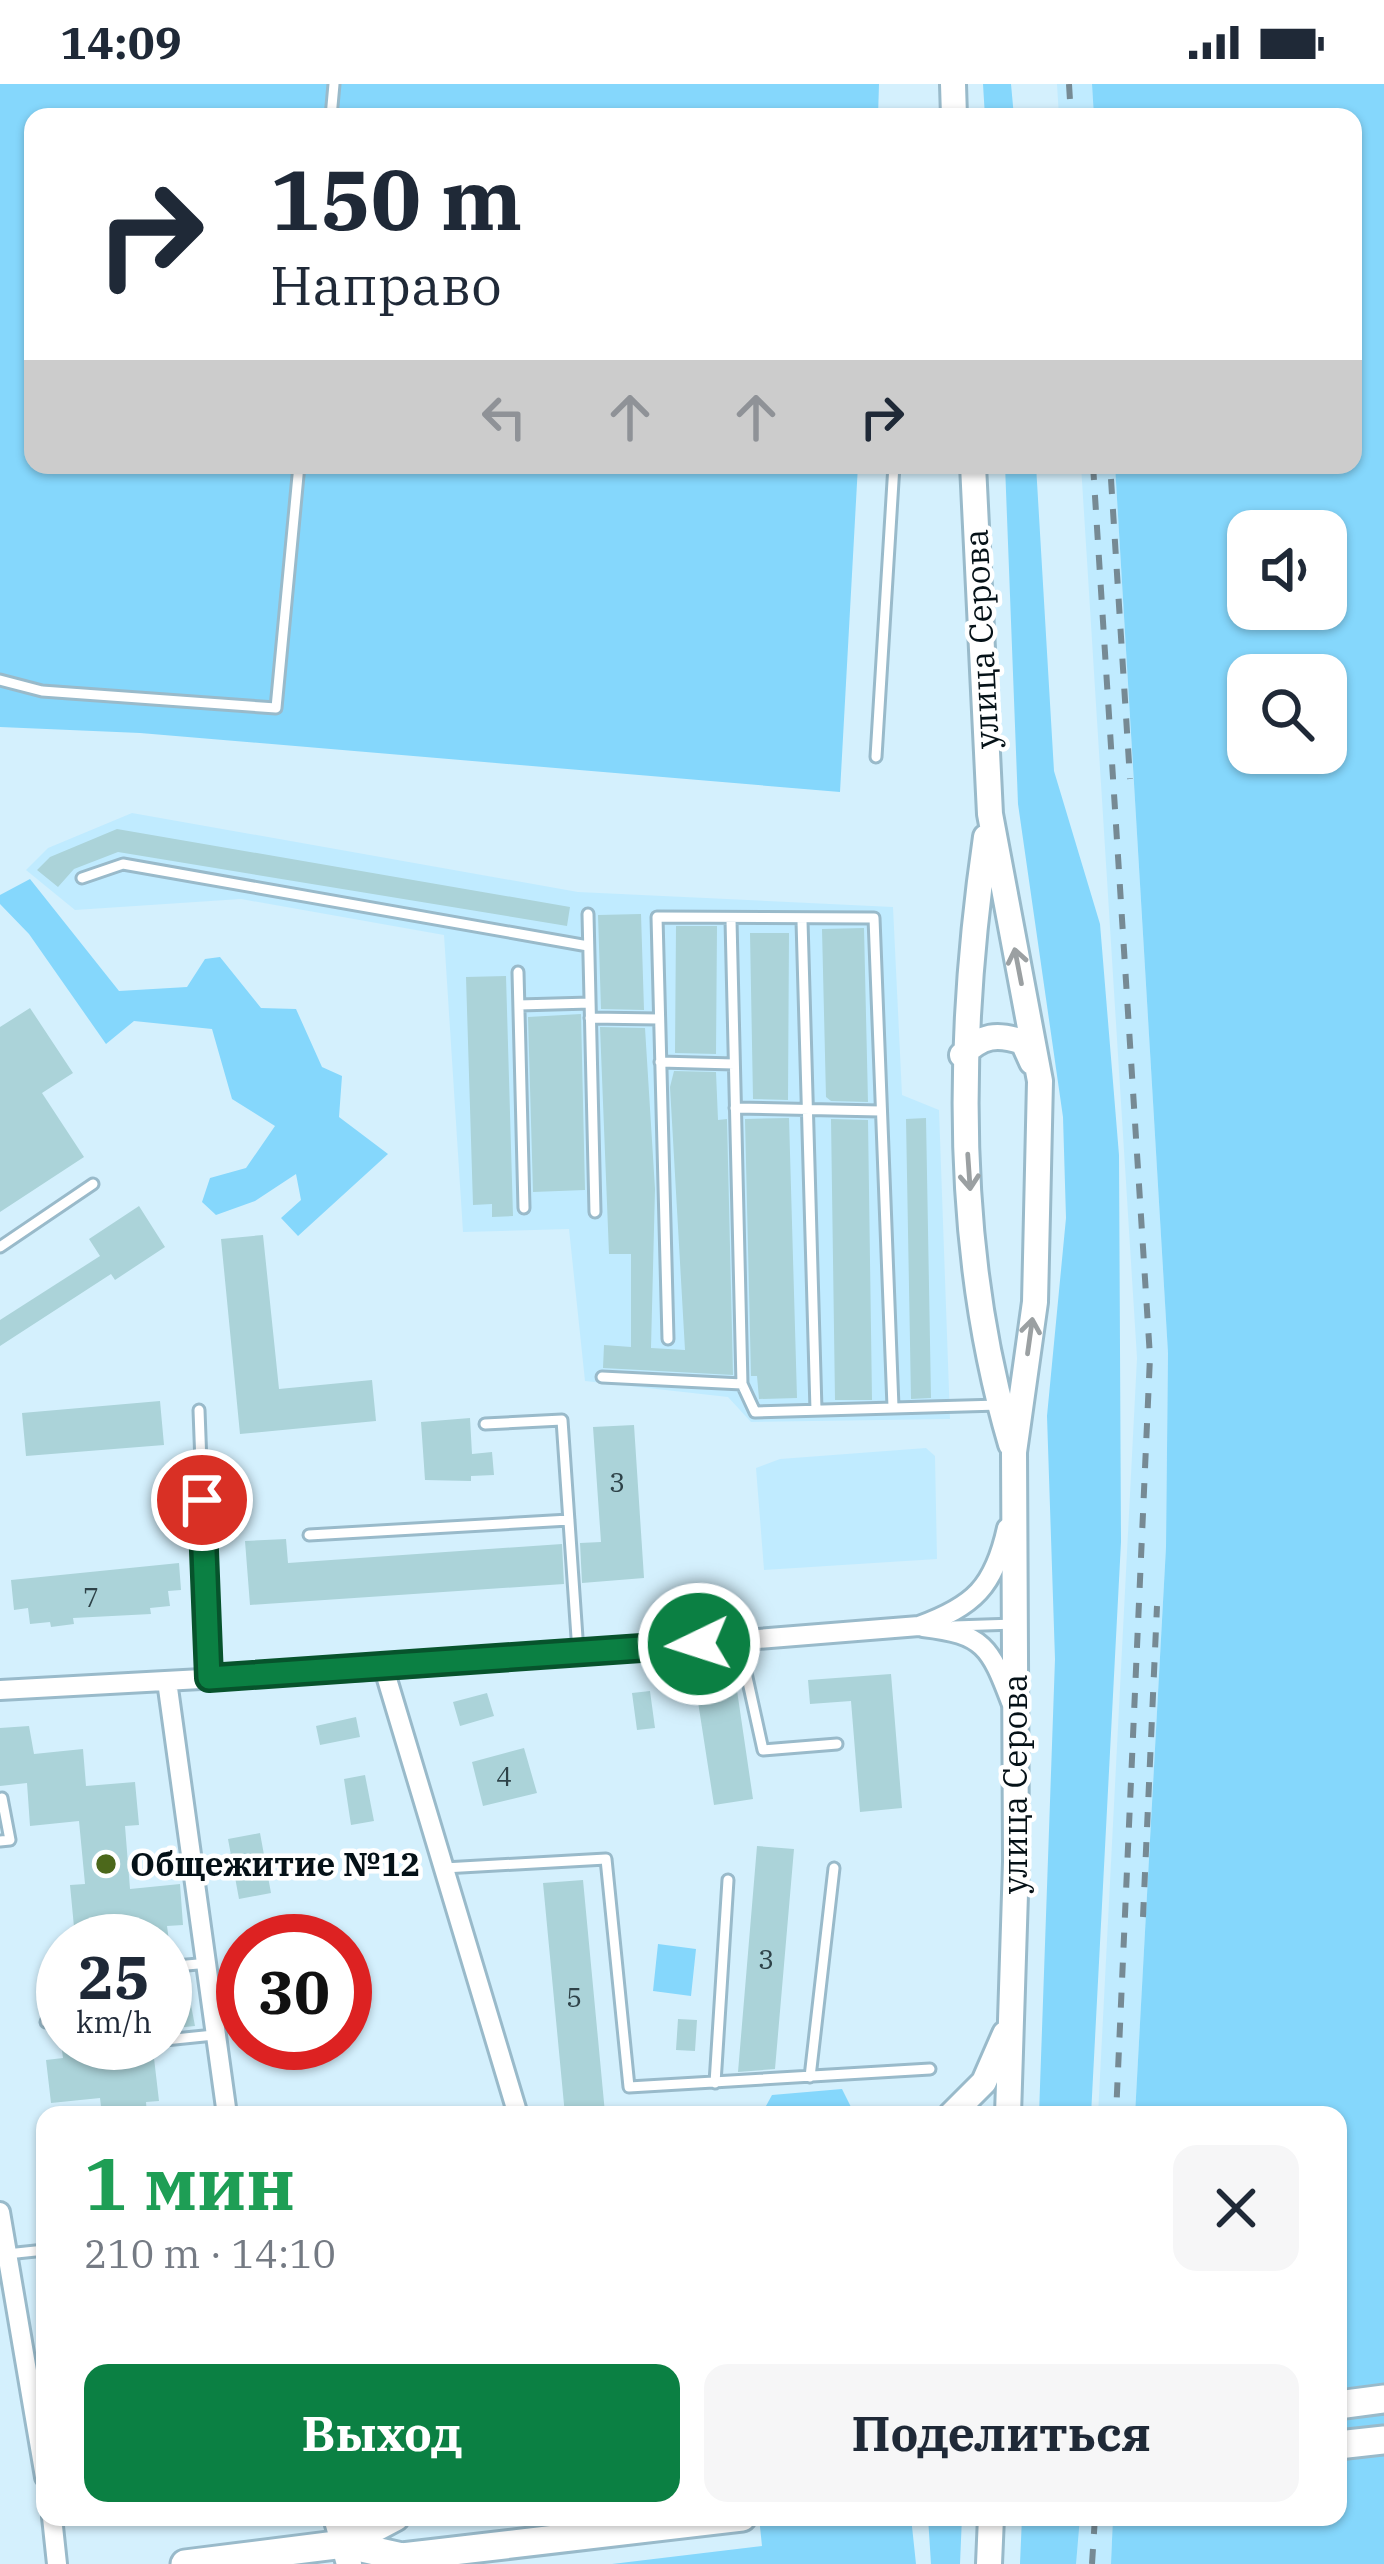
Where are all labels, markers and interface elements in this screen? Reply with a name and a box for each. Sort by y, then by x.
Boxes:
text: 14:09 [60,13,182,71]
text: 150 m [270,144,522,253]
icon: right [72,156,228,312]
text: Направо [270,250,502,320]
icon: left [471,384,537,450]
icon: ahead [597,384,663,450]
icon: ahead [723,384,789,450]
icon: right [849,384,915,450]
map controls [1227,510,1347,774]
button: sound [1227,510,1347,630]
street label: улица Серова [953,528,1008,750]
button: search [1227,654,1347,774]
one-way arrow [1006,947,1028,986]
one-way arrow [958,1151,981,1190]
one-way arrow [1019,1318,1042,1357]
pin [151,1449,253,1551]
house number: 3 [609,1464,625,1499]
icon: arrive [169,1467,235,1533]
house number: 7 [83,1579,99,1614]
position arrow [636,1581,762,1707]
street label: улица Серова [993,1674,1036,1894]
house number: 4 [496,1758,512,1793]
place label: Общежитие №12 [130,1842,420,1885]
marker: Общежитие №12 [93,1851,119,1877]
speed limit sign: 30 [216,1914,372,2070]
text: 25 [78,1937,150,2016]
house number: 3 [758,1941,774,1976]
house number: 5 [566,1979,582,2014]
text: km/h [76,2002,152,2041]
text: 1 мин [84,2136,295,2230]
button: close [1173,2145,1299,2271]
text: 210 m · 14:10 [84,2228,336,2279]
button: Выход [84,2364,680,2502]
button: Поделиться [704,2364,1299,2502]

